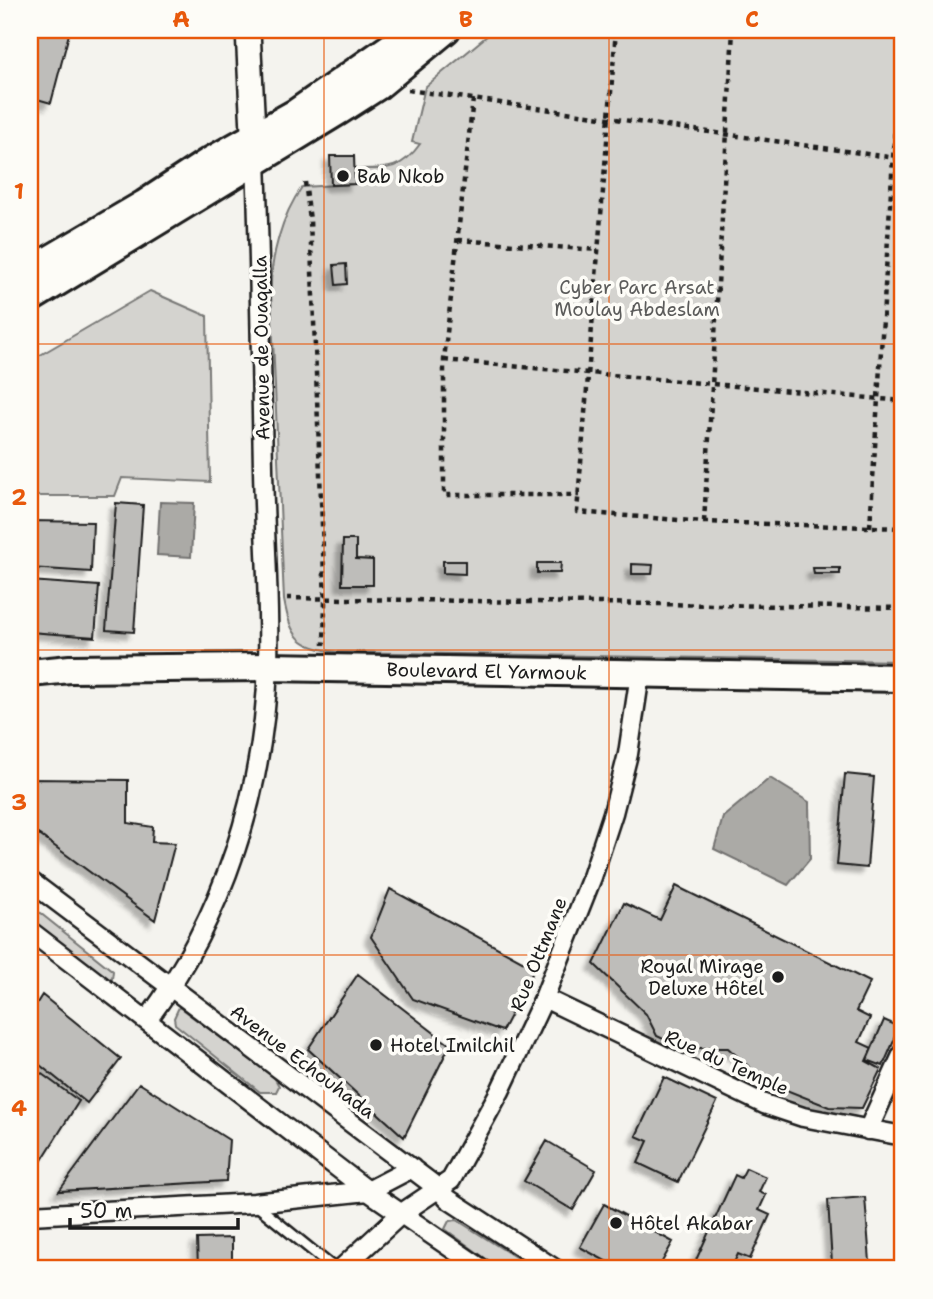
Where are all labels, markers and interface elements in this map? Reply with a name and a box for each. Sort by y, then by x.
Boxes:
text: A [172,4,190,34]
text: B [459,4,473,34]
text: C [745,4,759,34]
place label: Bab Nkob [357,164,445,189]
marker: Bab Nkob [335,168,351,184]
text: 1 [14,176,24,206]
street label: Avenue de Ouaqalla [247,255,276,441]
park label: Cyber Parc Arsat Moulay Abdeslam [554,275,720,322]
text: 2 [11,482,27,512]
street label: Boulevard El Yarmouk [386,657,587,686]
text: 3 [11,787,27,817]
street label: Rue Ottmane [504,893,573,1015]
place label: Royal Mirage Deluxe Hôtel [640,954,764,1001]
marker: Royal Mirage Deluxe Hôtel [770,969,786,985]
street label: Avenue Echouhada [225,999,380,1124]
street label: Rue du Temple [661,1024,793,1101]
place label: Hotel Imilchil [390,1033,515,1058]
marker: Hotel Imilchil [368,1037,384,1053]
text: 4 [11,1093,27,1123]
scale bar [70,1187,238,1231]
text: 50 m [80,1197,133,1225]
place label: Hôtel Akabar [630,1211,753,1236]
marker: Hôtel Akabar [608,1215,624,1231]

